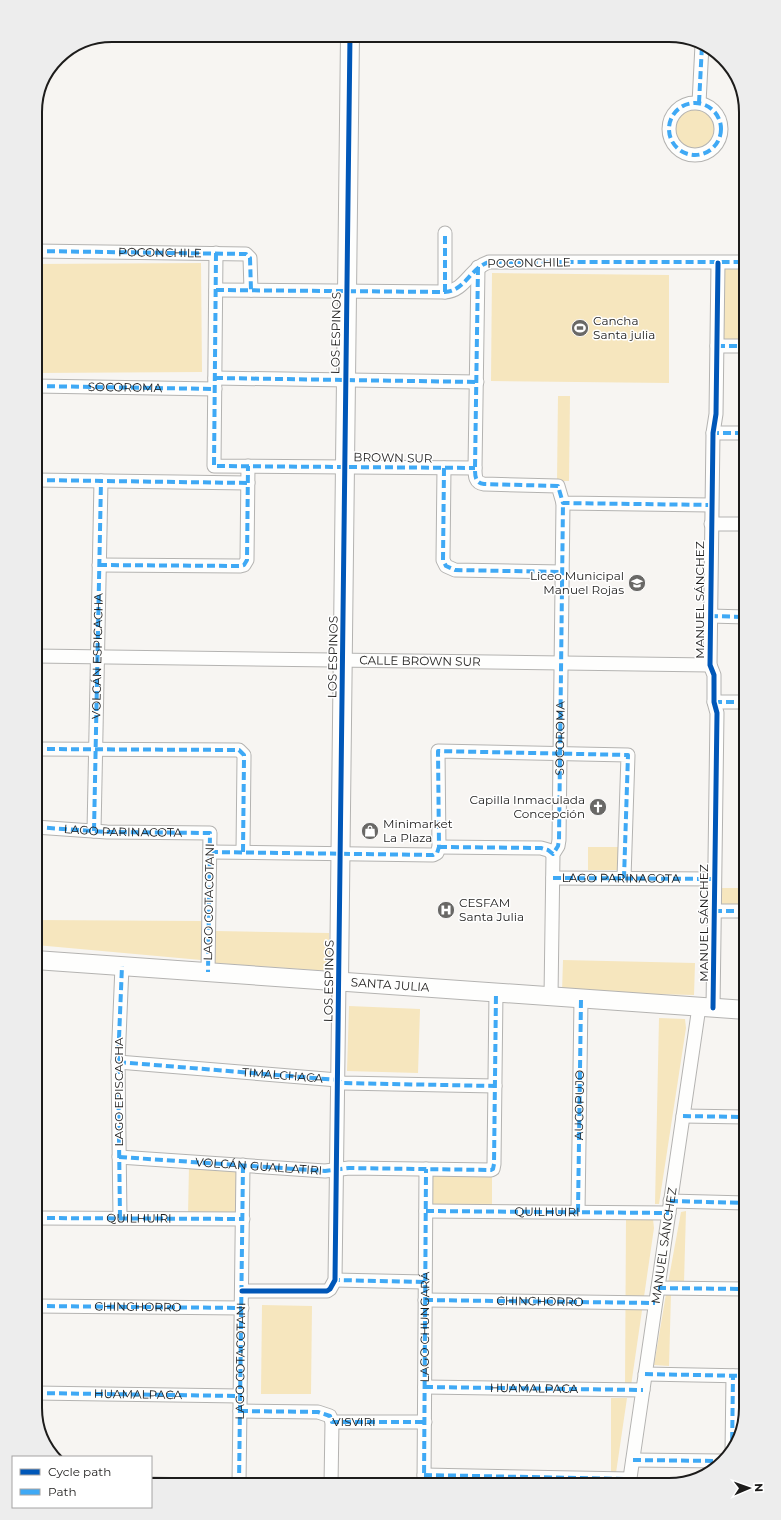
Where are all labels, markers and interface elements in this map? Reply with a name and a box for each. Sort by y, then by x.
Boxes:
street label: POCONCHILE [118,244,202,260]
street label: POCONCHILE [487,254,571,271]
street label: LOS ESPINOS [327,292,344,374]
place label: Cancha Santa julia [593,313,655,342]
sports icon: Cancha Santa julia [570,318,590,338]
street label: SOCOROMA [88,379,163,395]
street label: BROWN SUR [353,449,433,466]
street label: MANUEL SÁNCHEZ [692,541,707,659]
place label: Liceo Municipal Manuel Rojas [530,568,624,597]
school or university icon: Liceo Municipal Manuel Rojas [627,573,647,593]
street label: VOLCÁN ESPICACHA [88,592,106,719]
street label: LOS ESPINOS [324,616,341,698]
street label: CALLE BROWN SUR [359,652,481,669]
street label: SOCOROMA [552,700,568,776]
place label: Capilla Inmaculada Concepción [470,792,585,821]
church icon: Capilla Inmaculada Concepción [588,797,608,817]
place label: Minimarket La Plaza [383,816,453,845]
street label: LAGO PARINACOTA [63,821,183,840]
shop icon: Minimarket La Plaza [360,821,380,841]
street label: LAGO COTACOTANI [200,843,217,961]
street label: MANUEL SÁNCHEZ [696,864,711,982]
street label: LAGO PARINACOTA [562,870,681,886]
place label: CESFAM Santa Julia [459,895,524,924]
hospital icon: CESFAM Santa Julia [436,900,456,920]
street label: LOS ESPINOS [320,940,337,1022]
street label: SANTA JULIA [350,974,430,995]
street label: LAGO EPISCACHA [111,1037,126,1147]
street label: TIMALCHACA [241,1064,324,1086]
street label: AUCOPUJO [571,1070,587,1140]
street label: VOLCÁN GUALLATIRI [195,1154,323,1178]
street label: MANUEL SÁNCHEZ [648,1186,680,1305]
street label: QUILHUIRI [514,1204,580,1219]
street label: QUILHUIRI [106,1210,172,1226]
street label: LAGO CHUNGARÁ [417,1271,432,1382]
street label: CHINCHORRO [496,1293,584,1309]
street label: CHINCHORRO [94,1299,182,1314]
street label: LAGO COTACOTANI [232,1302,248,1420]
street label: HUAMALPACA [490,1380,579,1396]
street label: HUAMALPACA [94,1386,183,1402]
street label: VISVIRI [332,1414,376,1429]
legend [12,1456,152,1508]
text: Cycle path [48,1464,111,1479]
north arrow [729,1468,769,1508]
text: N [752,1483,766,1492]
text: Path [48,1484,77,1499]

